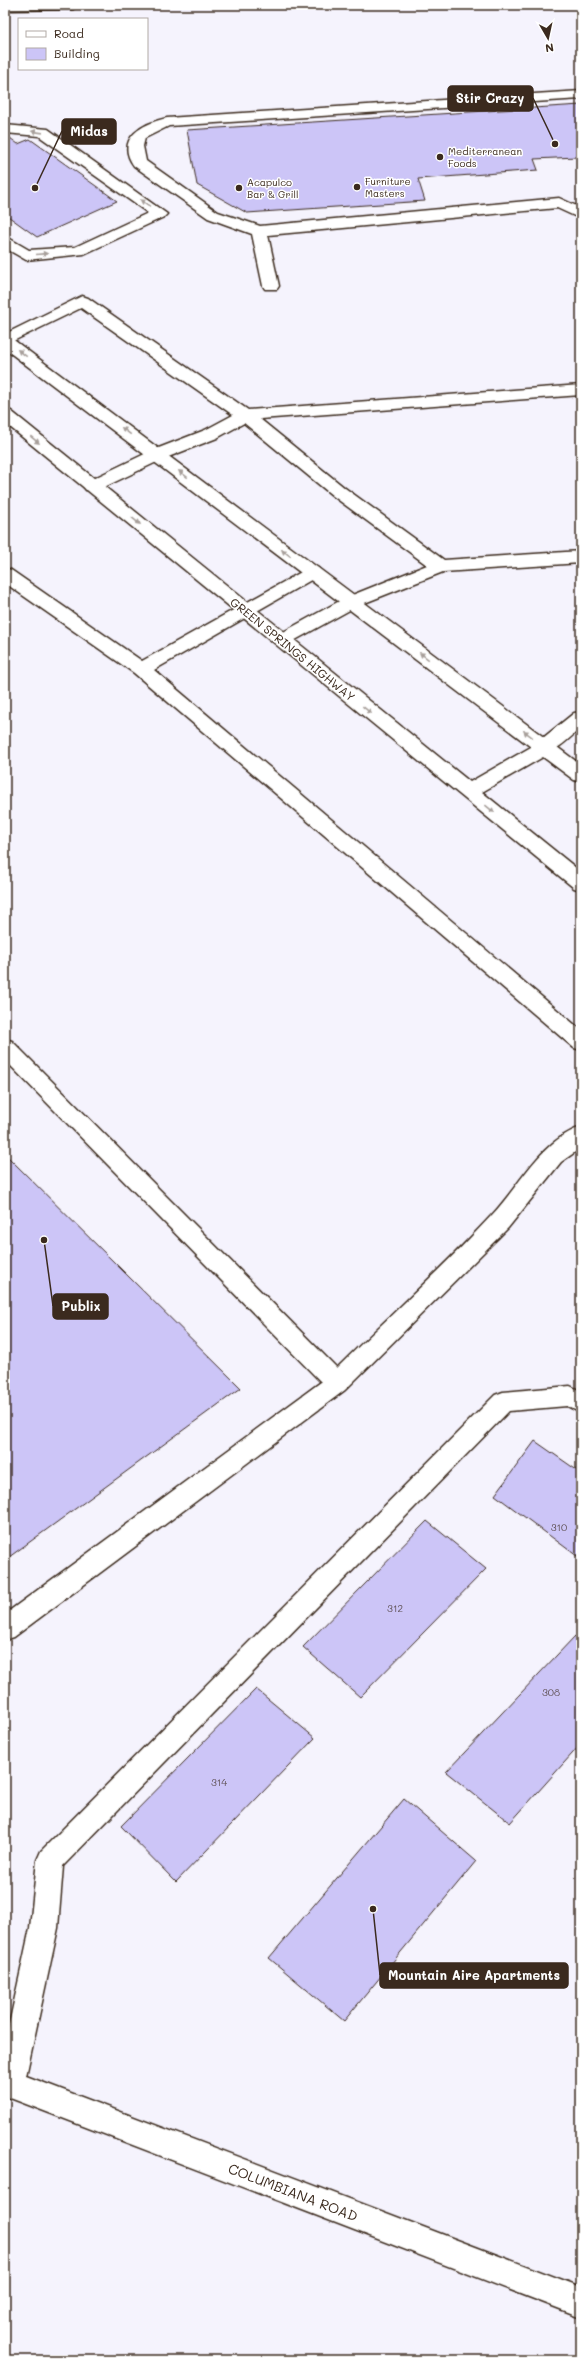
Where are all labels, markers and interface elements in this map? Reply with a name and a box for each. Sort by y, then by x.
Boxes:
legend [18,18,148,70]
north arrow [528,18,568,58]
text: Road [54,25,84,41]
text: N [544,40,555,56]
text: Building [54,45,100,61]
callout: Stir Crazy [448,86,533,111]
text: Stir Crazy [456,89,524,107]
callout: Midas [62,119,116,144]
text: Midas [70,122,108,139]
one-way arrow [31,129,44,135]
place label: Mediterranean Foods [448,144,522,170]
marker: Mediterranean Foods [435,152,445,162]
place label: Furniture Masters [365,174,411,200]
place label: Acapulco Bar & Grill [247,175,299,201]
marker: Furniture Masters [352,182,362,192]
marker: Acapulco Bar & Grill [234,183,244,193]
one-way arrow [139,200,151,207]
one-way arrow [36,251,48,258]
one-way arrow [17,349,27,357]
one-way arrow [120,427,131,436]
one-way arrow [30,435,41,444]
one-way arrow [177,470,188,478]
one-way arrow [131,517,142,526]
one-way arrow [281,548,292,557]
street label: GREEN SPRINGS HIGHWAY [227,594,359,705]
one-way arrow [418,652,429,661]
one-way arrow [362,705,373,714]
one-way arrow [522,730,533,739]
one-way arrow [485,805,496,814]
callout: Publix [53,1294,108,1319]
text: Publix [61,1297,101,1314]
house number: 310 [551,1520,567,1534]
house number: 312 [387,1601,403,1615]
house number: 308 [542,1685,560,1699]
house number: 314 [211,1775,227,1789]
callout: Mountain Aire Apartments [380,1963,568,1988]
text: Mountain Aire Apartments [388,1966,560,1983]
street label: COLUMBIANA ROAD [225,2159,361,2225]

